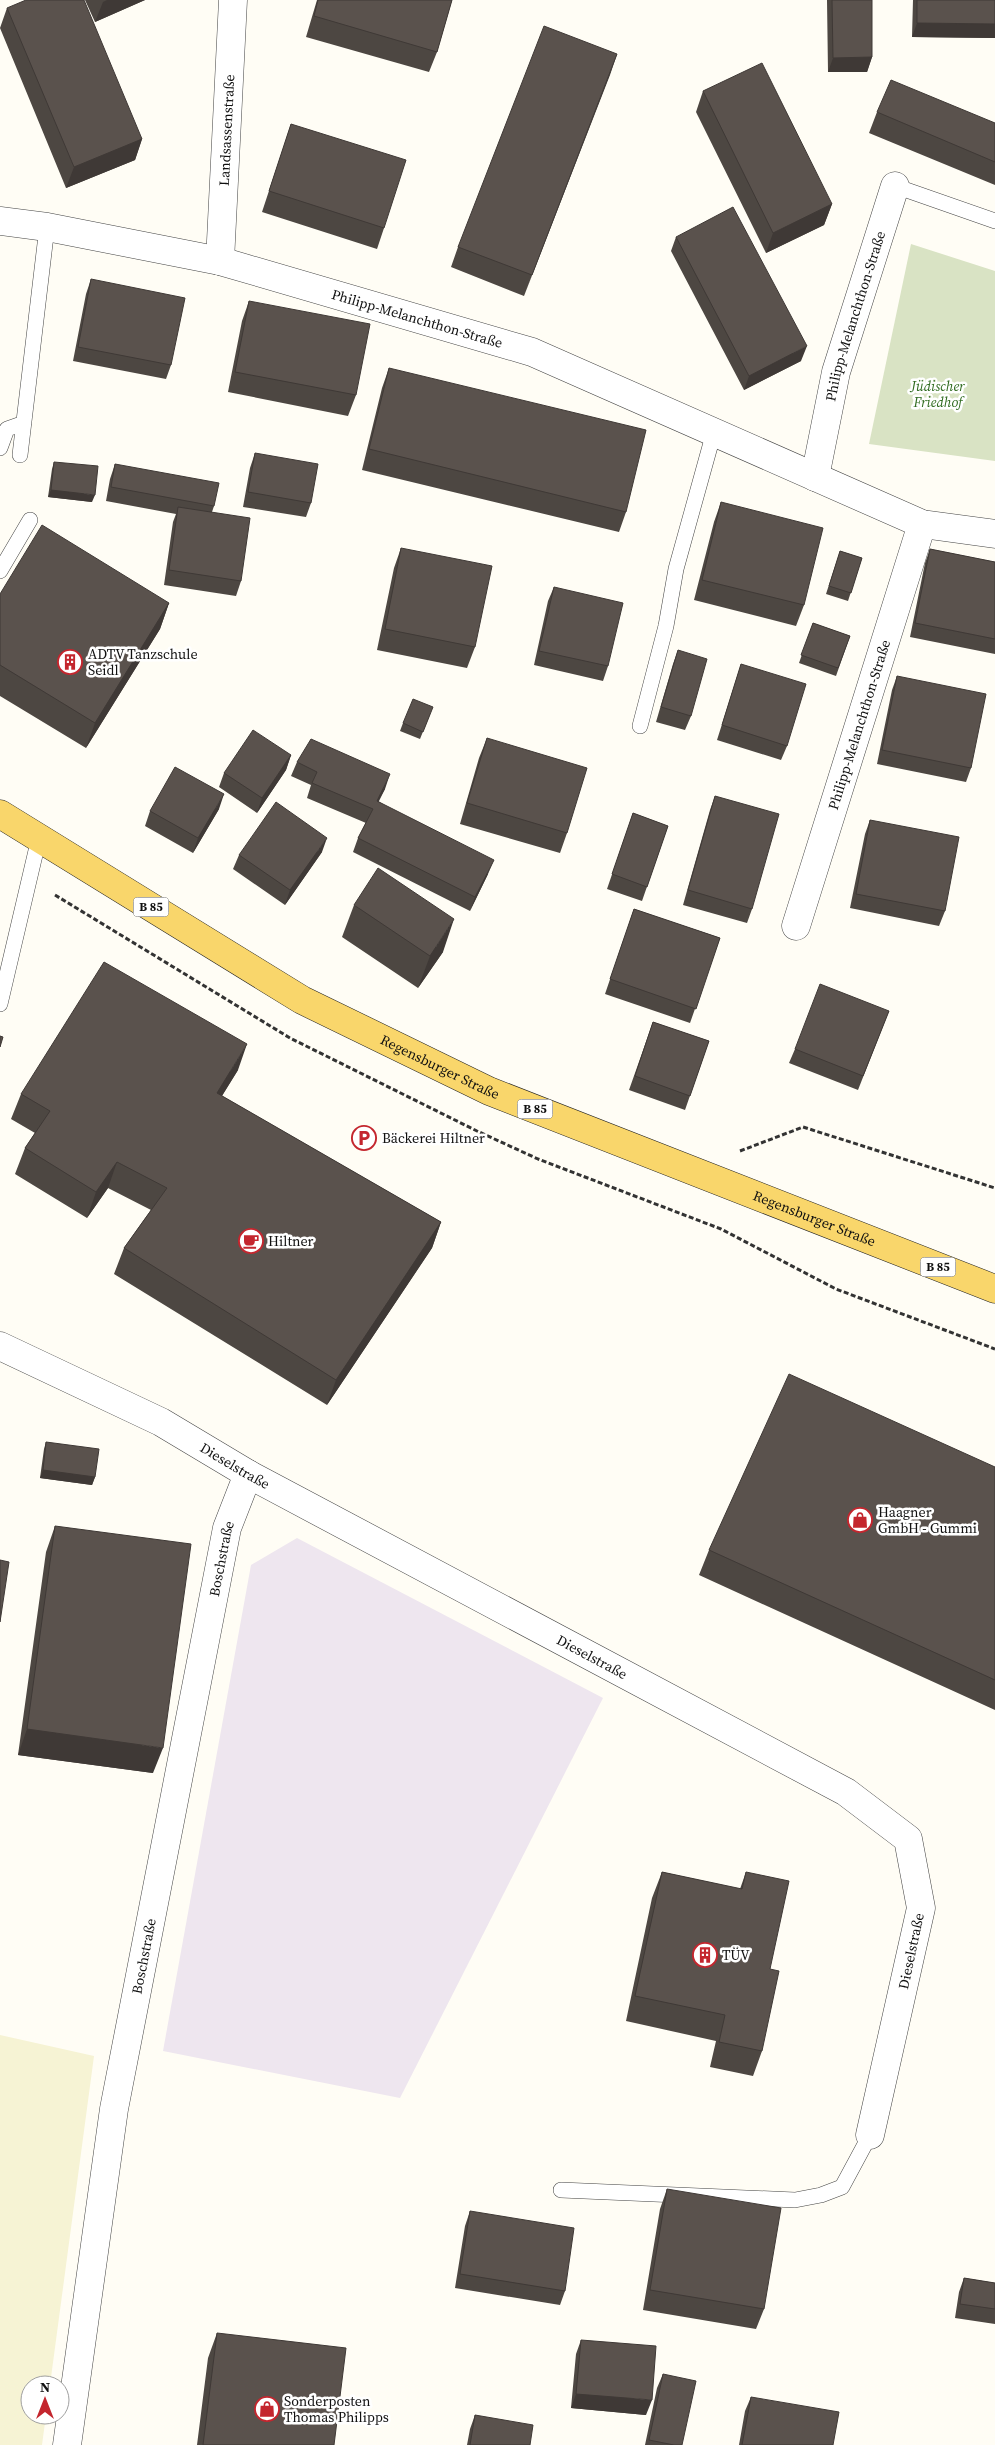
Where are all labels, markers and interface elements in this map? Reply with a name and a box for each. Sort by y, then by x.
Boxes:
street label: Landsassenstraße [214,74,239,187]
street label: Philipp-Melanchthon-Straße [820,228,890,403]
street label: Philipp-Melanchthon-Straße [329,284,505,353]
park label: Jüdischer Friedhof [909,376,965,412]
street label: Philipp-Melanchthon-Straße [823,637,895,812]
place label: ADTV Tanzschule Seidl [88,644,198,680]
building icon: ADTV Tanzschule Seidl [57,649,83,675]
road number: B 85 [134,898,168,916]
street label: Regensburger Straße [377,1030,502,1104]
road number: B 85 [518,1100,552,1118]
parking icon: Bäckerei Hiltner [351,1125,377,1151]
place label: Bäckerei Hiltner [382,1128,485,1148]
street label: Regensburger Straße [750,1185,879,1251]
cafe icon: Hiltner [238,1228,264,1254]
place label: Hiltner [268,1231,314,1251]
road number: B 85 [920,1258,956,1276]
street label: Dieselstraße [196,1438,273,1494]
place label: Haagner GmbH - Gummi [878,1502,977,1538]
shop icon: Haagner GmbH - Gummi [847,1507,873,1533]
street label: Boschstraße [204,1518,239,1598]
street label: Dieselstraße [553,1630,631,1684]
street label: Dieselstraße [893,1911,929,1991]
street label: Boschstraße [127,1917,161,1996]
building icon: TÜV [692,1942,718,1968]
place label: TÜV [722,1945,750,1965]
north arrow [20,2375,70,2425]
text: N [40,2377,50,2397]
place label: Sonderposten Thomas Philipps [284,2391,389,2427]
shop icon: Sonderposten Thomas Philipps [254,2396,280,2422]

